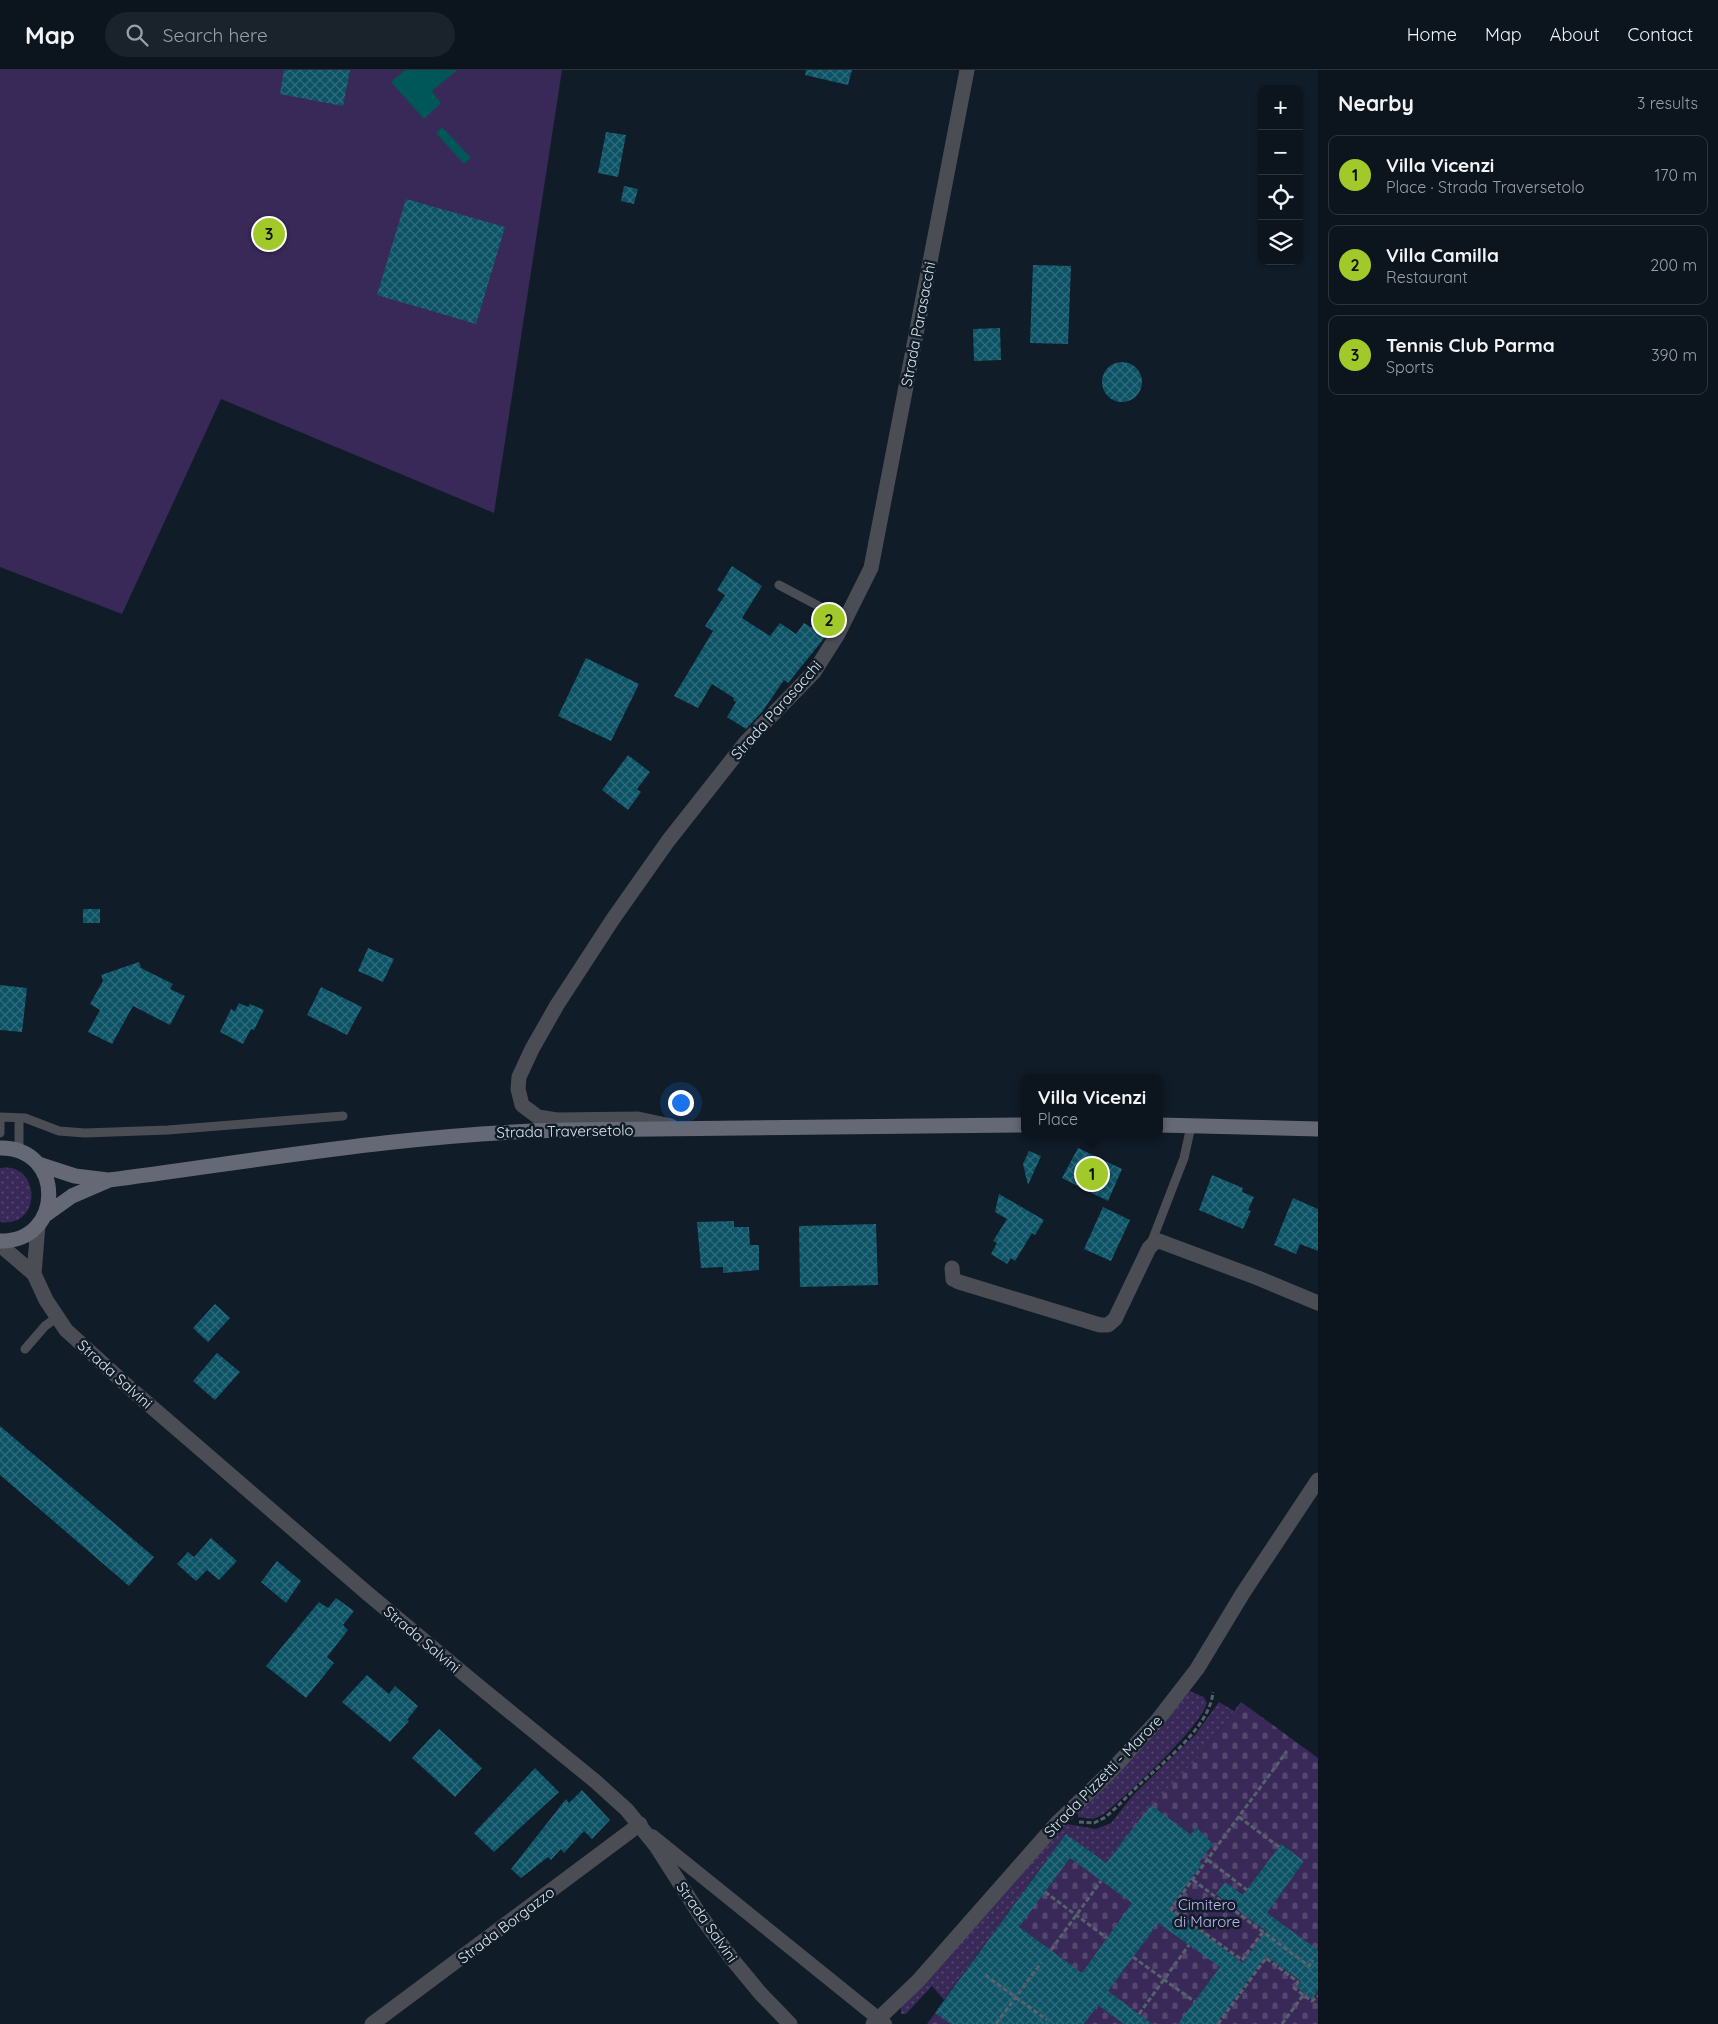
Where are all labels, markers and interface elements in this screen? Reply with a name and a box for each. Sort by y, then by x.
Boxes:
search box [105,12,455,57]
text: Map [25,20,75,50]
icon: search [123,21,151,49]
text: Search here [163,23,268,47]
text: Home [1407,23,1457,46]
text: Map [1485,23,1522,46]
text: About [1550,23,1600,46]
text: Contact [1628,23,1693,46]
map controls [1258,85,1303,265]
button: + [1258,85,1303,130]
text: Nearby [1338,90,1414,116]
text: 3 results [1637,93,1698,113]
button: − [1258,130,1303,175]
text: Villa Vicenzi [1386,153,1494,177]
text: 1 [1352,165,1358,185]
text: 170 m [1654,165,1697,185]
button: locate [1258,175,1303,220]
text: Place · Strada Traversetolo [1386,177,1584,197]
pin: 3 [253,215,285,253]
button: layers [1258,220,1303,265]
text: Villa Camilla [1386,243,1499,267]
text: 2 [1350,255,1360,275]
text: 200 m [1650,255,1697,275]
street label: Strada Parasacchi [897,260,939,388]
text: Restaurant [1386,267,1468,287]
text: Tennis Club Parma [1386,333,1555,357]
text: 3 [1351,345,1359,365]
text: 390 m [1651,345,1697,365]
text: Sports [1386,357,1434,377]
pin: 2 [813,601,845,639]
street label: Strada Parasacchi [727,657,825,763]
popup [1021,1074,1163,1139]
text: Villa Vicenzi [1038,1085,1146,1109]
your location [668,1090,694,1116]
text: Place [1038,1109,1078,1129]
street label: Strada Traversetolo [496,1120,634,1142]
pin: 1 [1076,1155,1108,1193]
street label: Strada Salvini [74,1335,156,1413]
street label: Strada Salvini [380,1601,464,1677]
street label: Strada Pizzetti - Marore [1040,1711,1166,1841]
street label: Strada Salvini [672,1878,742,1966]
street label: Strada Borgazzo [454,1882,558,1968]
park label: Cimitero di Marore [1174,1895,1240,1931]

